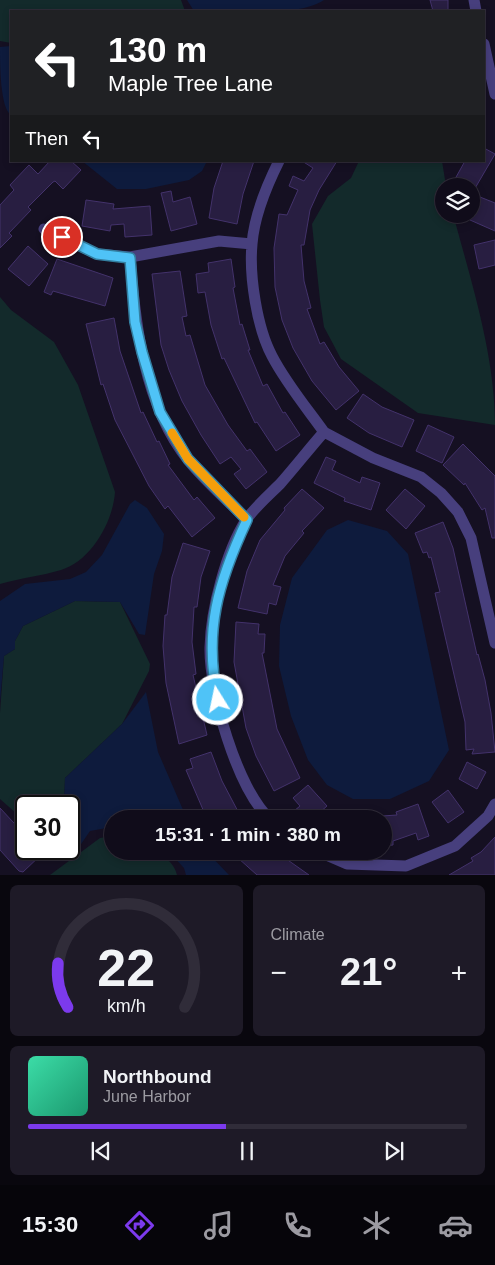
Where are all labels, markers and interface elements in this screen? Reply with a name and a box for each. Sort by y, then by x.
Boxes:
icon: left [25,30,90,95]
text: 130 m [108,30,207,69]
text: Maple Tree Lane [108,71,273,96]
icon: left [78,125,106,153]
text: Then [25,128,68,149]
map controls [435,178,480,223]
button: layers [435,178,480,223]
pin [41,216,83,258]
icon: arrive [48,223,76,251]
position arrow [191,673,243,725]
speed limit sign: 30 [15,795,80,860]
text: 15:31 · 1 min · 380 m [155,824,341,845]
text: Climate [271,926,325,943]
text: 22 [97,939,155,997]
text: 21° [340,951,397,993]
text: − [271,957,287,988]
text: + [451,957,467,988]
text: km/h [107,996,146,1016]
text: Northbound [103,1066,212,1087]
text: June Harbor [103,1088,191,1105]
icon: previous [87,1137,115,1165]
icon: pause [233,1137,261,1165]
icon: next [380,1137,408,1165]
icon: directions [122,1208,157,1243]
icon: music [201,1208,236,1243]
icon: phone [280,1208,315,1243]
icon: climate [359,1208,394,1243]
icon: car [438,1208,473,1243]
text: 15:30 [22,1212,78,1237]

